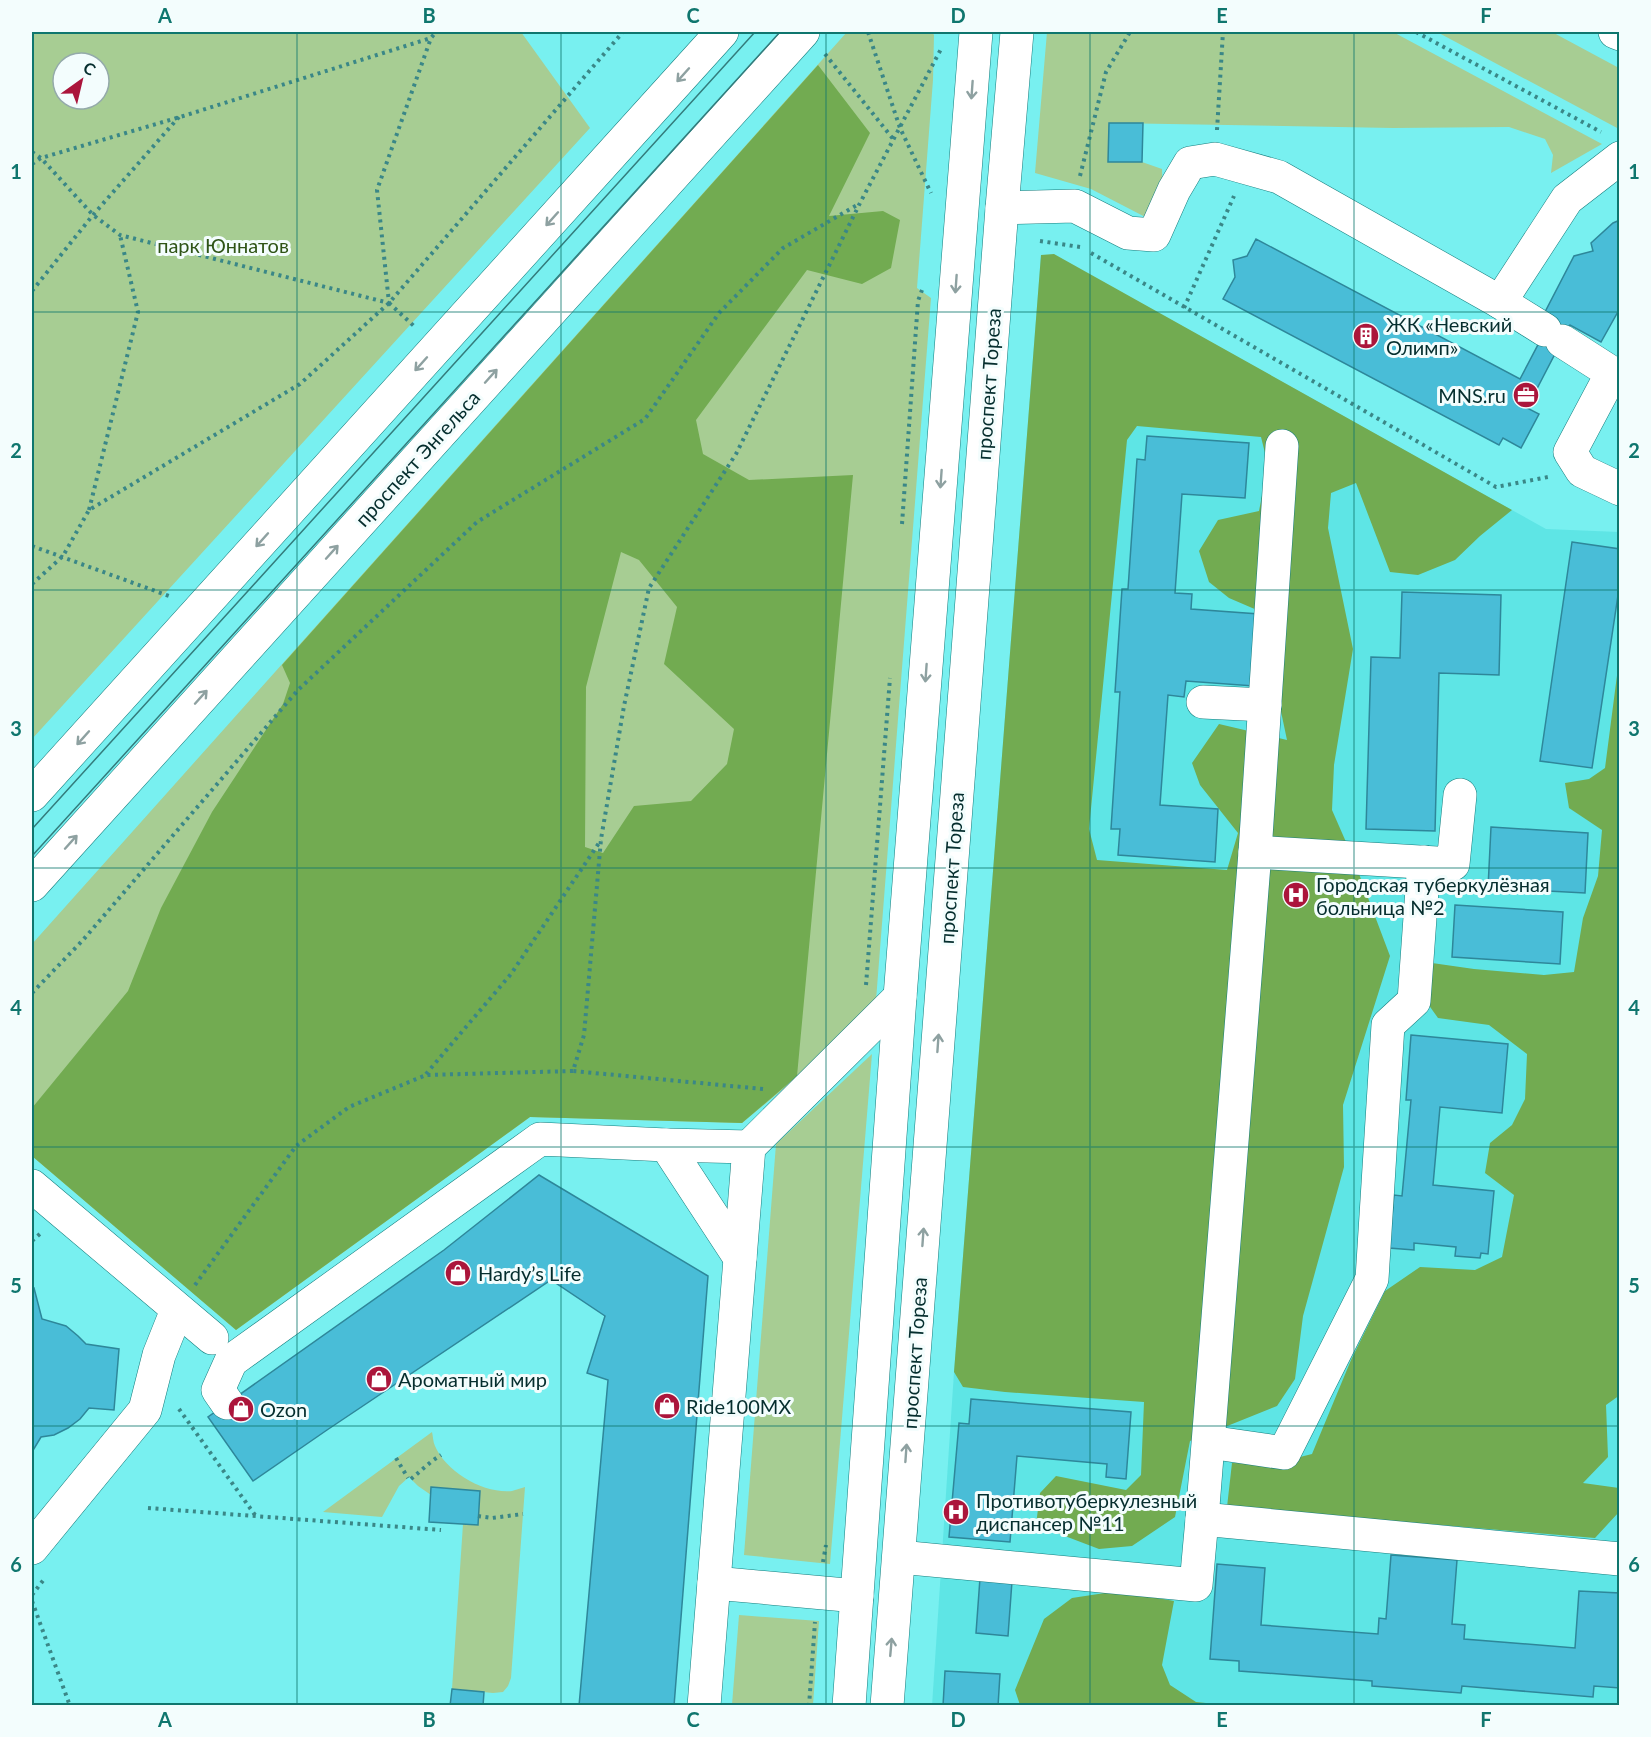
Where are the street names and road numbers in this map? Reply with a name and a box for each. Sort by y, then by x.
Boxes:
street label: проспект Тореза [971,307,1005,461]
street label: проспект Энгельса [350,385,484,531]
street label: проспект Тореза [934,791,968,945]
street label: проспект Тореза [897,1276,931,1430]

